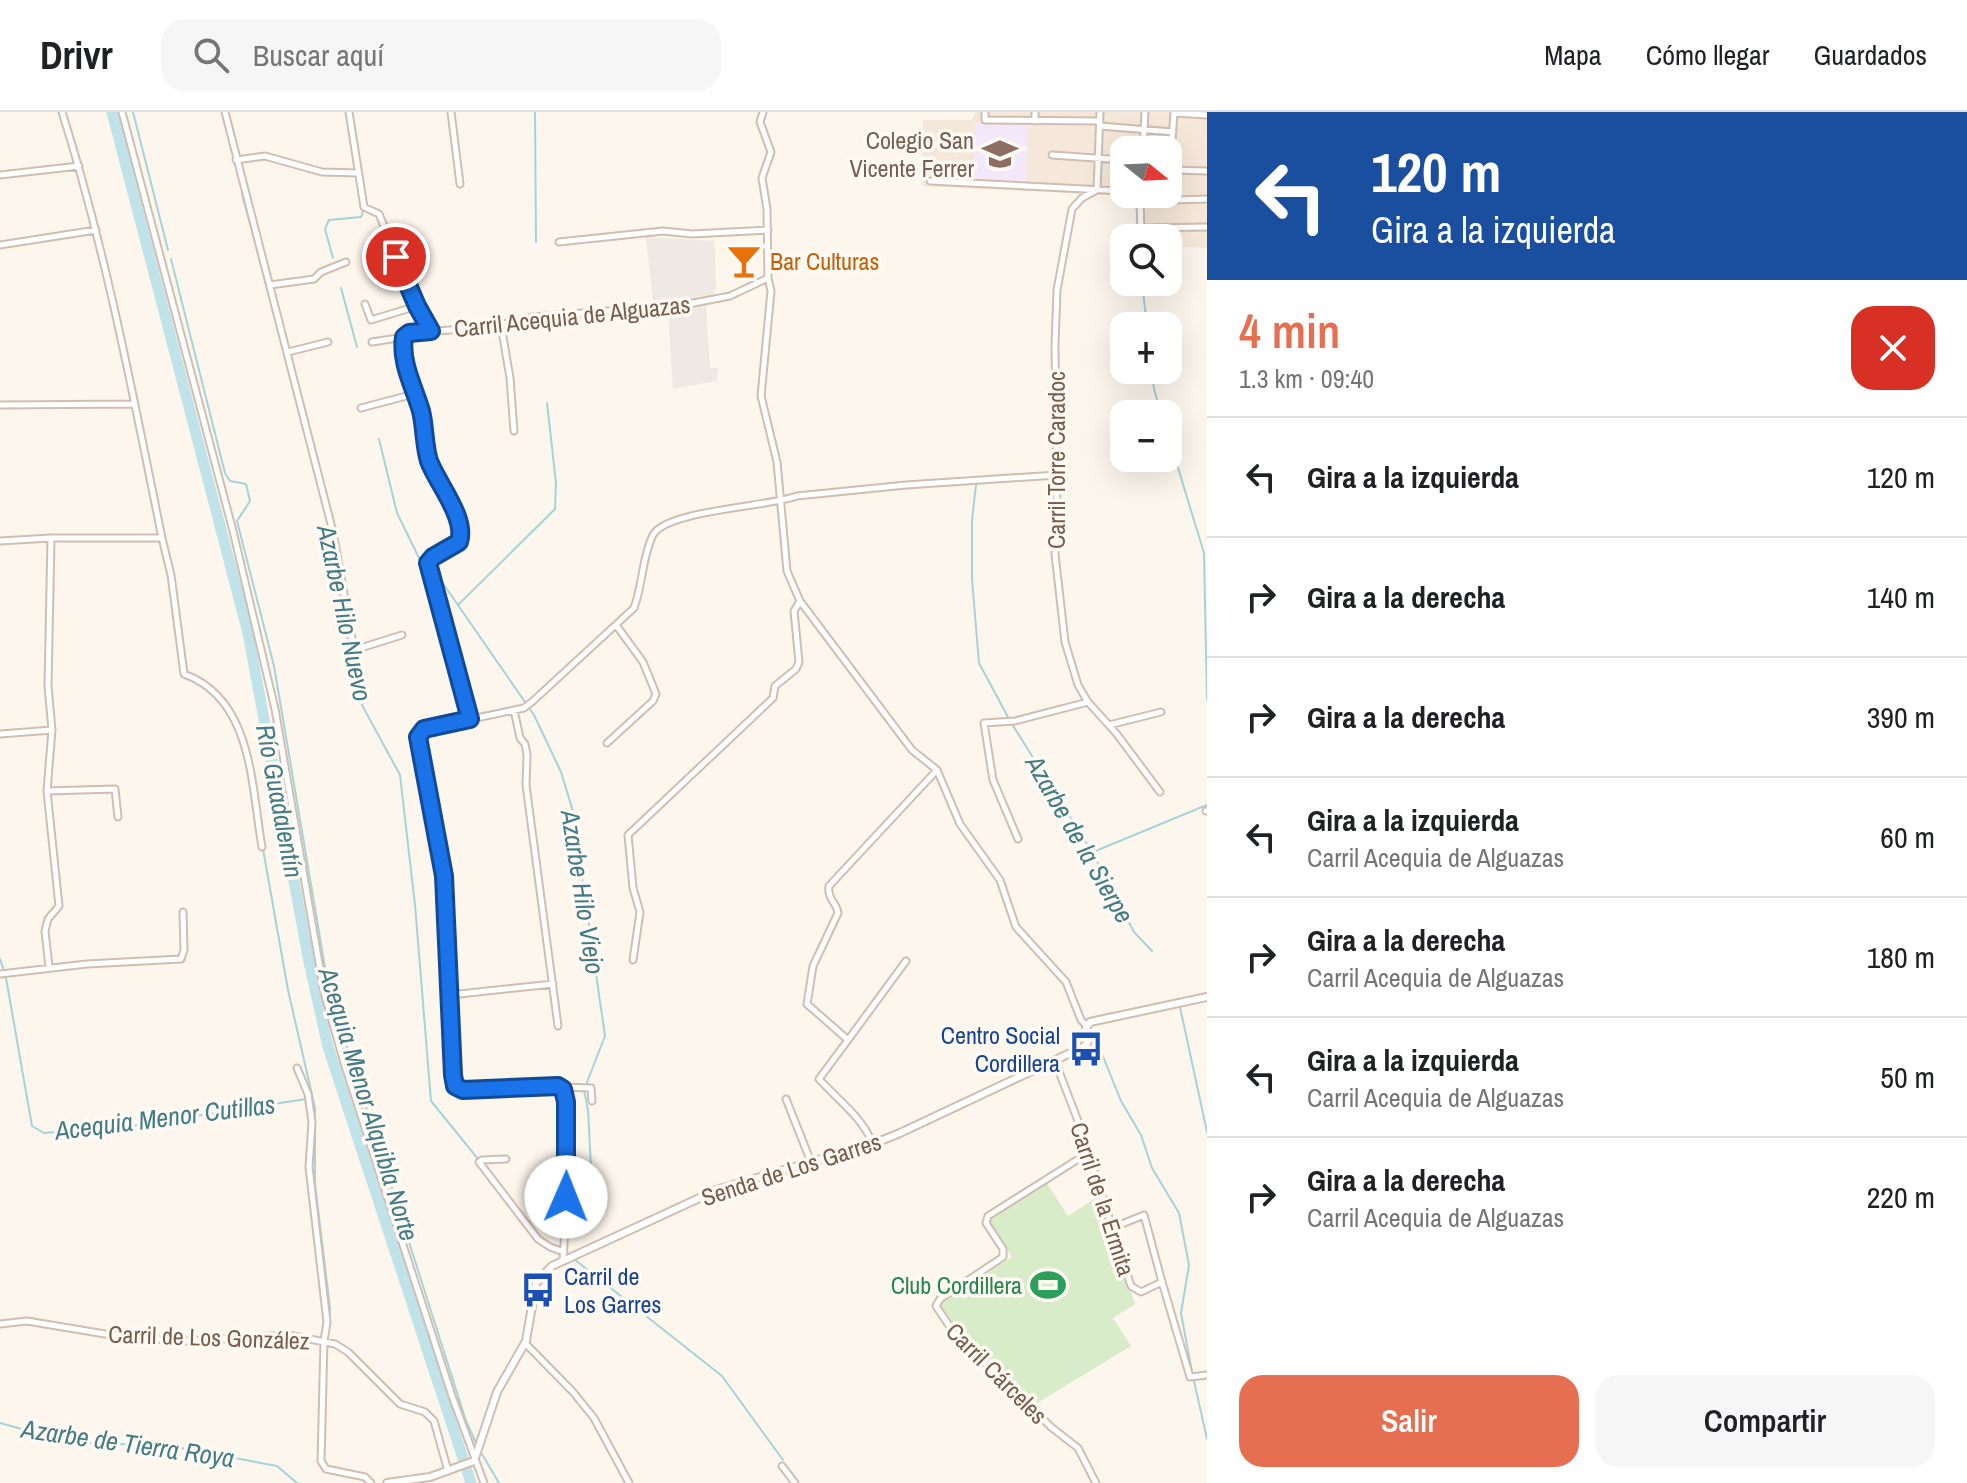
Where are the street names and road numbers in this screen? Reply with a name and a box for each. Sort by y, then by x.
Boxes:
street label: Carril Acequia de Alguazas [452,288,692,344]
street label: Carril Torre Caradoc [1040,371,1072,549]
street label: Carril de la Ermita [1063,1118,1143,1280]
street label: Senda de Los Garres [697,1125,885,1213]
street label: Carril Cárceles [939,1315,1055,1431]
street label: Carril de Los González [108,1317,310,1357]

